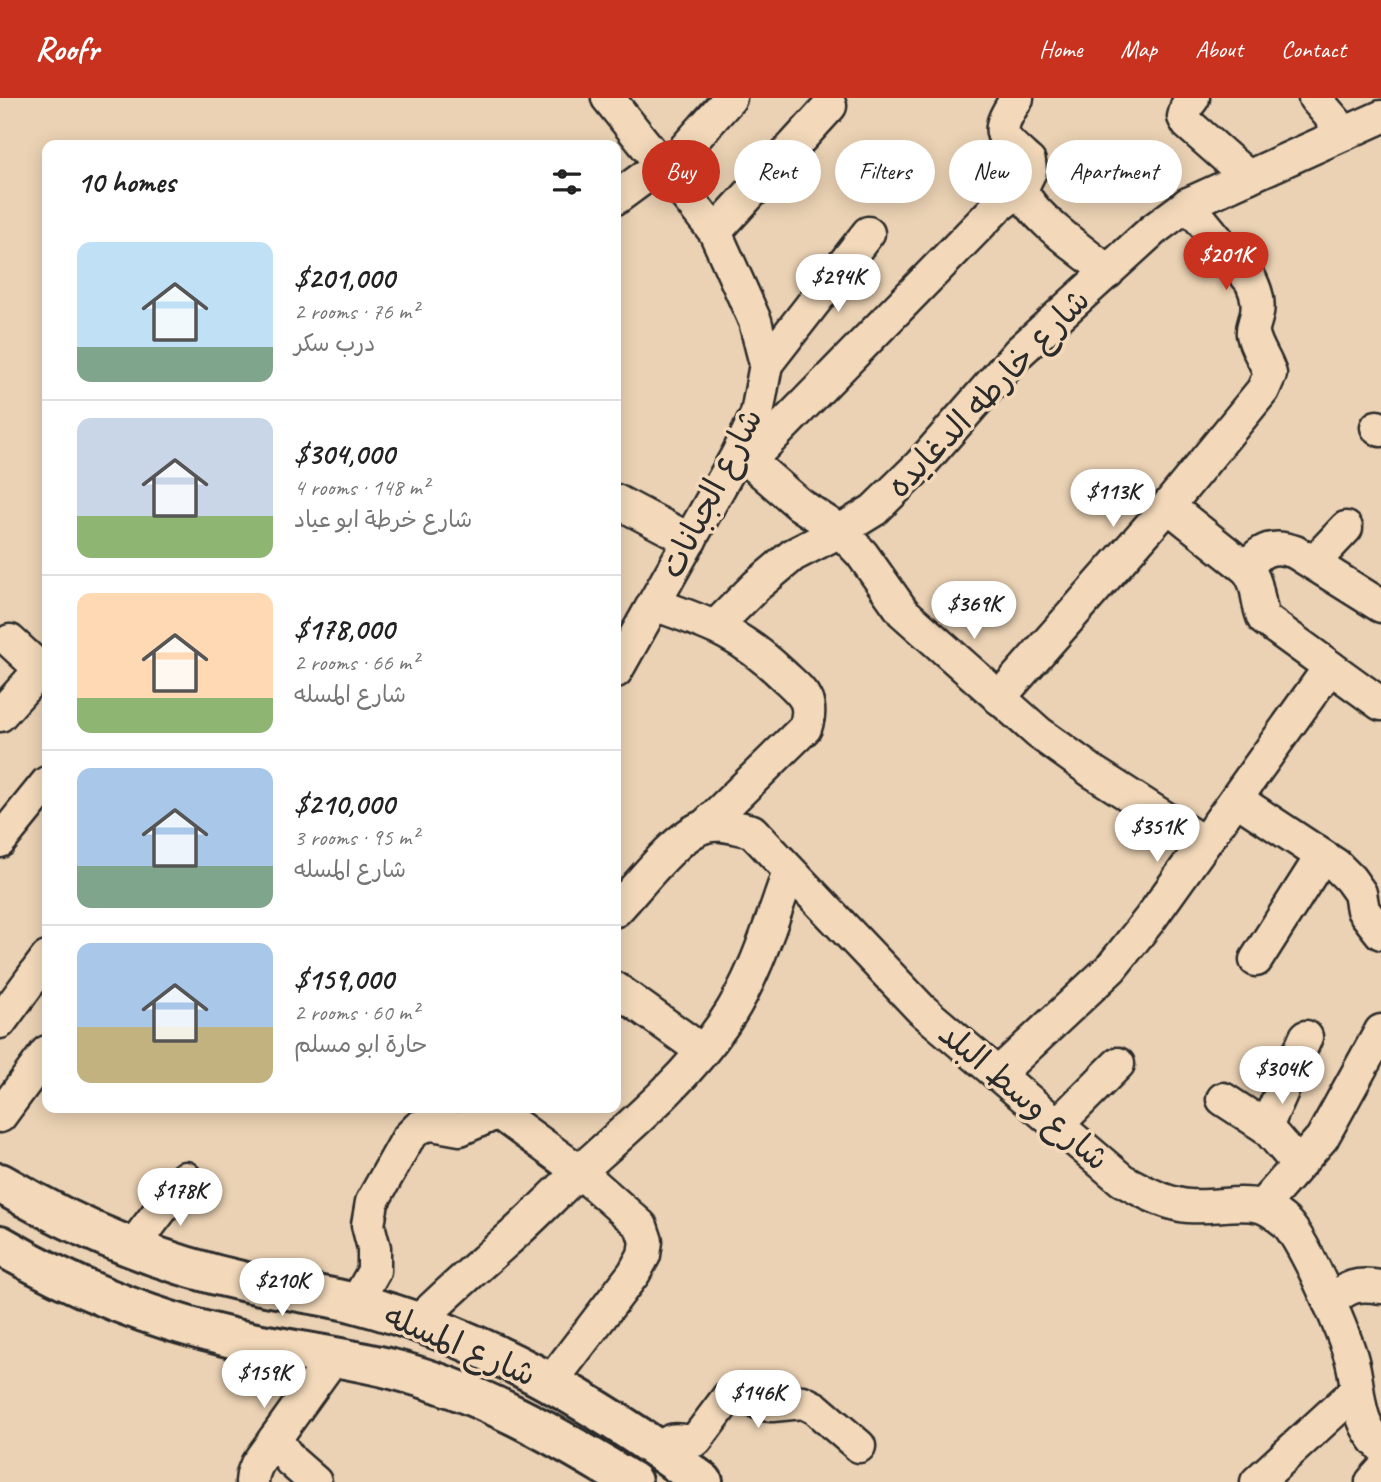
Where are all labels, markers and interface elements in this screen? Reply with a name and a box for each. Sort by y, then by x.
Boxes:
text: Roofr [35,28,98,70]
text: Home [1039,34,1082,64]
text: Map [1120,34,1157,64]
text: About [1195,34,1243,64]
text: Contact [1281,34,1346,64]
chip: Buy [642,140,720,203]
chip: Rent [734,140,821,203]
chip: Filters [835,140,935,203]
chip: New [949,140,1032,203]
chip: Apartment [1046,140,1182,203]
text: 10 homes [77,163,175,201]
icon: filters [548,163,586,201]
pin: $201K [1177,232,1275,292]
text: $201K [1199,240,1253,269]
pin: $294K [789,254,887,314]
text: $201,000 [294,259,394,297]
text: $294K [812,262,864,291]
icon: home [133,270,217,354]
street label: شارع خارطه الدغايده [877,279,1100,508]
text: 2 rooms · 76 m² [294,297,418,326]
text: درب سكر [294,329,375,358]
street label: شارع الجبانات [650,401,773,586]
text: $304,000 [294,435,394,473]
icon: home [133,446,217,530]
pin: $113K [1064,470,1162,529]
text: 4 rooms · 148 m² [294,473,429,502]
text: $113K [1086,477,1140,506]
text: شارع خرطة ابو عياد [294,505,472,534]
pin: $369K [925,582,1023,641]
text: $369K [947,589,1001,618]
text: $178,000 [294,610,394,648]
icon: home [133,621,217,705]
text: 2 rooms · 66 m² [294,648,418,677]
text: شارع المسله [294,680,406,709]
text: $210,000 [294,785,394,823]
icon: home [133,796,217,880]
pin: $351K [1108,804,1206,864]
text: $351K [1131,812,1183,841]
text: 3 rooms · 95 m² [294,823,418,852]
text: شارع المسله [294,855,406,884]
text: $159,000 [294,960,394,998]
icon: home [133,971,217,1055]
text: 2 rooms · 60 m² [294,998,418,1027]
street label: شارع وسط البلد [929,1012,1118,1181]
text: حارة ابو مسلم [294,1030,428,1059]
pin: $304K [1233,1046,1331,1106]
text: $304K [1255,1054,1309,1083]
pin: $178K [131,1168,229,1228]
text: $178K [154,1176,207,1205]
pin: $210K [233,1258,331,1318]
text: $210K [255,1266,309,1295]
street label: شارع المسله [377,1294,542,1398]
pin: $159K [215,1350,313,1410]
text: $159K [238,1358,290,1387]
pin: $146K [709,1370,807,1430]
text: $146K [731,1378,785,1407]

